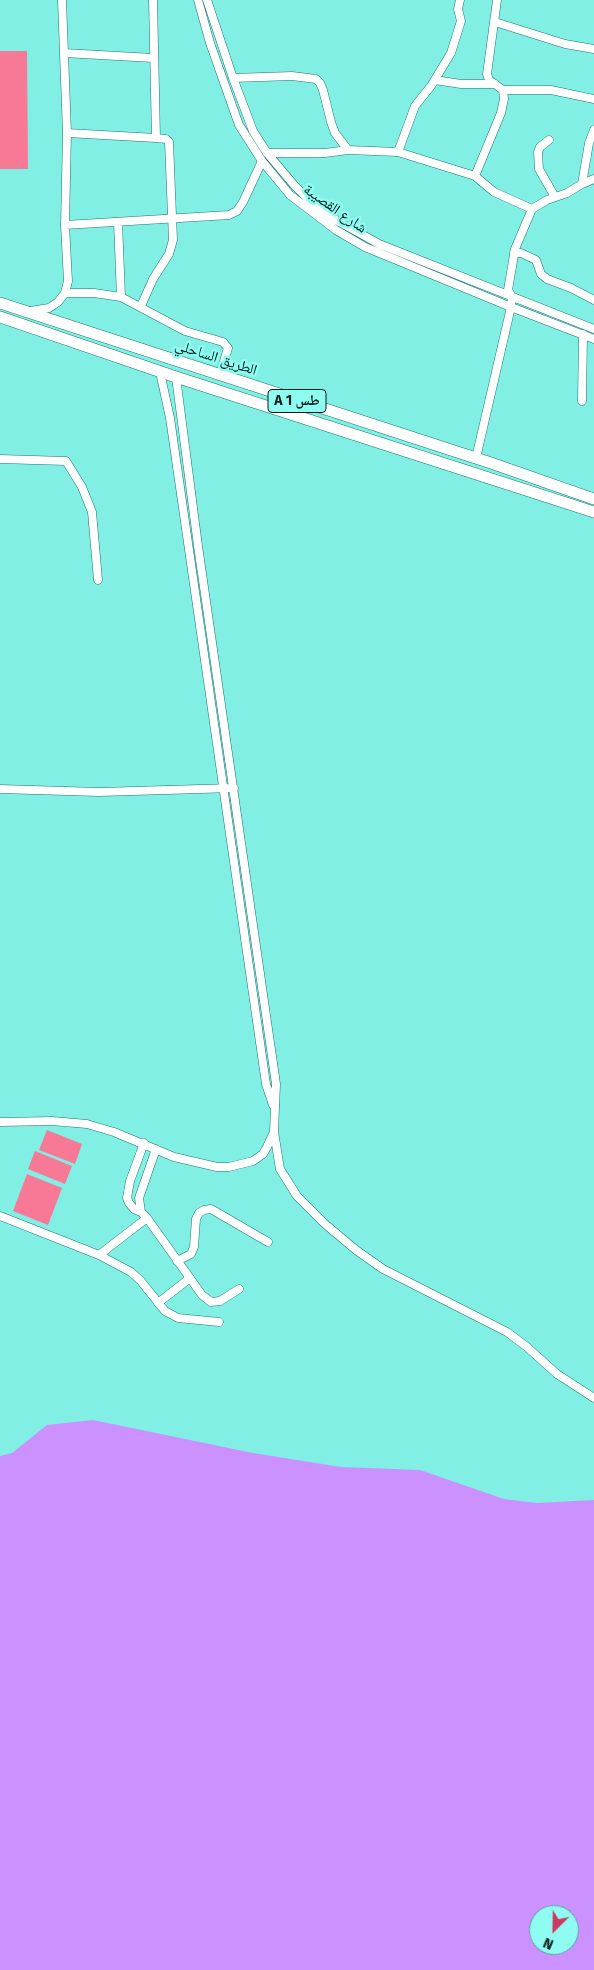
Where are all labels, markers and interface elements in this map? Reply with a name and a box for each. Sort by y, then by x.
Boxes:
street label: شارع القصيبة [300,181,370,237]
street label: الطريق الساحلي [173,336,259,380]
road number: A 1 طس [268,390,326,412]
north arrow [529,1905,579,1955]
text: N [541,1934,556,1953]

